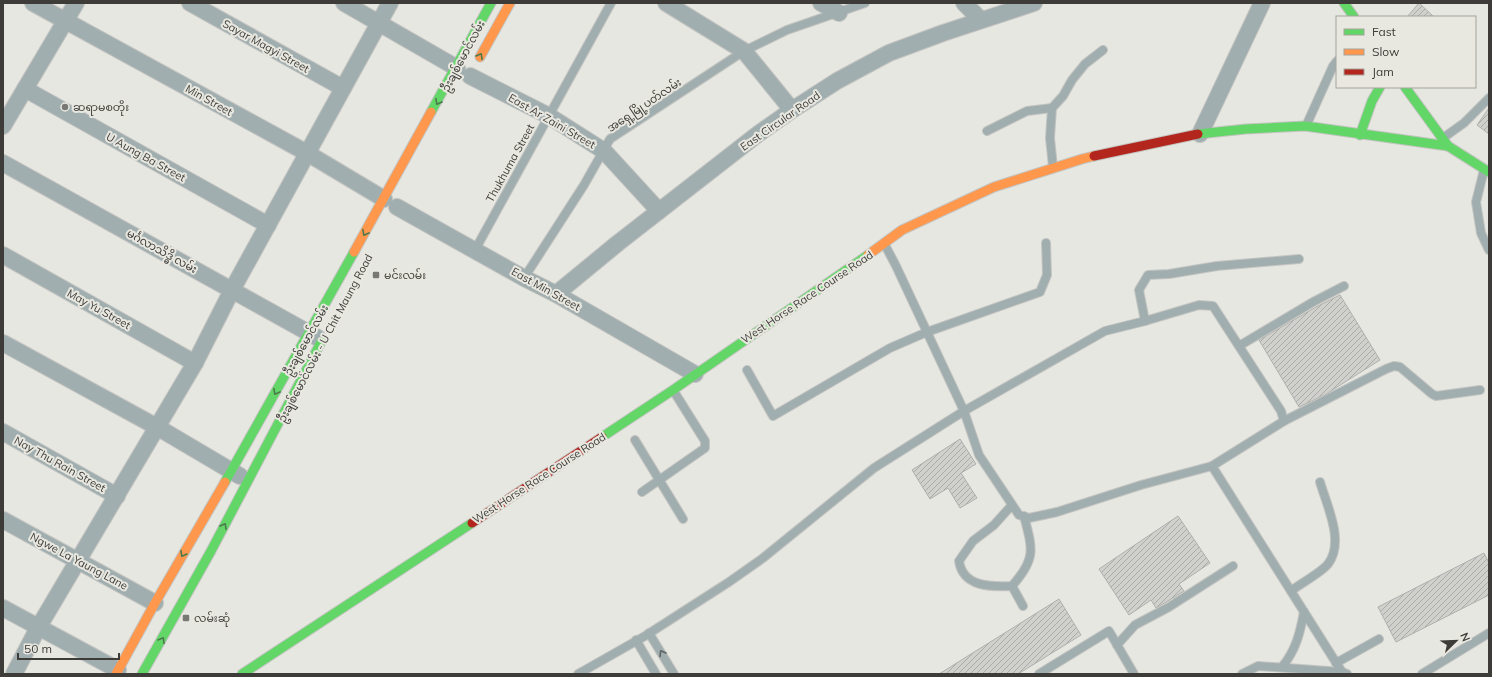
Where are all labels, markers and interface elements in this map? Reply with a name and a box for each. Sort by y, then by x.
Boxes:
street label: Sayar Magyi Street [220,16,312,76]
legend [1336,16,1476,88]
street label: ဦးချစ်မောင်လမ်း [438,18,490,95]
text: Fast [1372,24,1396,39]
text: Slow [1372,44,1400,59]
one-way arrow [476,52,483,60]
text: Jam [1372,64,1394,79]
street label: အရှေ့မြို့ပတ်လမ်း [604,75,685,137]
street label: Min Street [183,81,235,119]
street label: East Circular Road [737,88,823,154]
street label: East Ar Zaini Street [506,90,598,152]
one-way arrow [435,98,443,105]
place label: ဆရာမစတိုး [73,100,129,116]
marker: ဆရာမစတိုး [60,102,70,112]
street label: Thukhuma Street [483,121,537,205]
street label: U Aung Ba Street [104,129,188,185]
street label: မင်္ဂလာသိဒ္ဓိ လမ်း [123,226,200,278]
one-way arrow [363,229,370,237]
street label: West Horse Race Course Road [738,248,876,346]
street label: ဦးချစ်မောင်လမ်း - U Chit Maung Road [275,252,375,424]
street label: East Min Street [509,264,583,314]
place label: မင်းလမ်း [384,268,426,282]
marker: မင်းလမ်း [371,270,381,280]
street label: May Yu Street [65,286,133,332]
street label: ဦးချစ်မောင်လမ်း [281,302,331,378]
one-way arrow [274,388,281,395]
street label: West Horse Race Course Road [470,430,608,526]
street label: Nay Thu Rain Street [12,433,108,495]
one-way arrow [219,523,226,530]
street label: Ngwe La Yaung Lane [28,529,130,593]
one-way arrow [181,550,188,557]
place label: လမ်းဆုံ [194,611,230,627]
marker: လမ်းဆုံ [181,613,191,623]
north arrow [1436,621,1476,661]
text: N [1457,631,1473,644]
scale bar [18,635,119,661]
one-way arrow [157,637,164,644]
text: 50 m [24,641,52,656]
one-way arrow [659,650,666,657]

